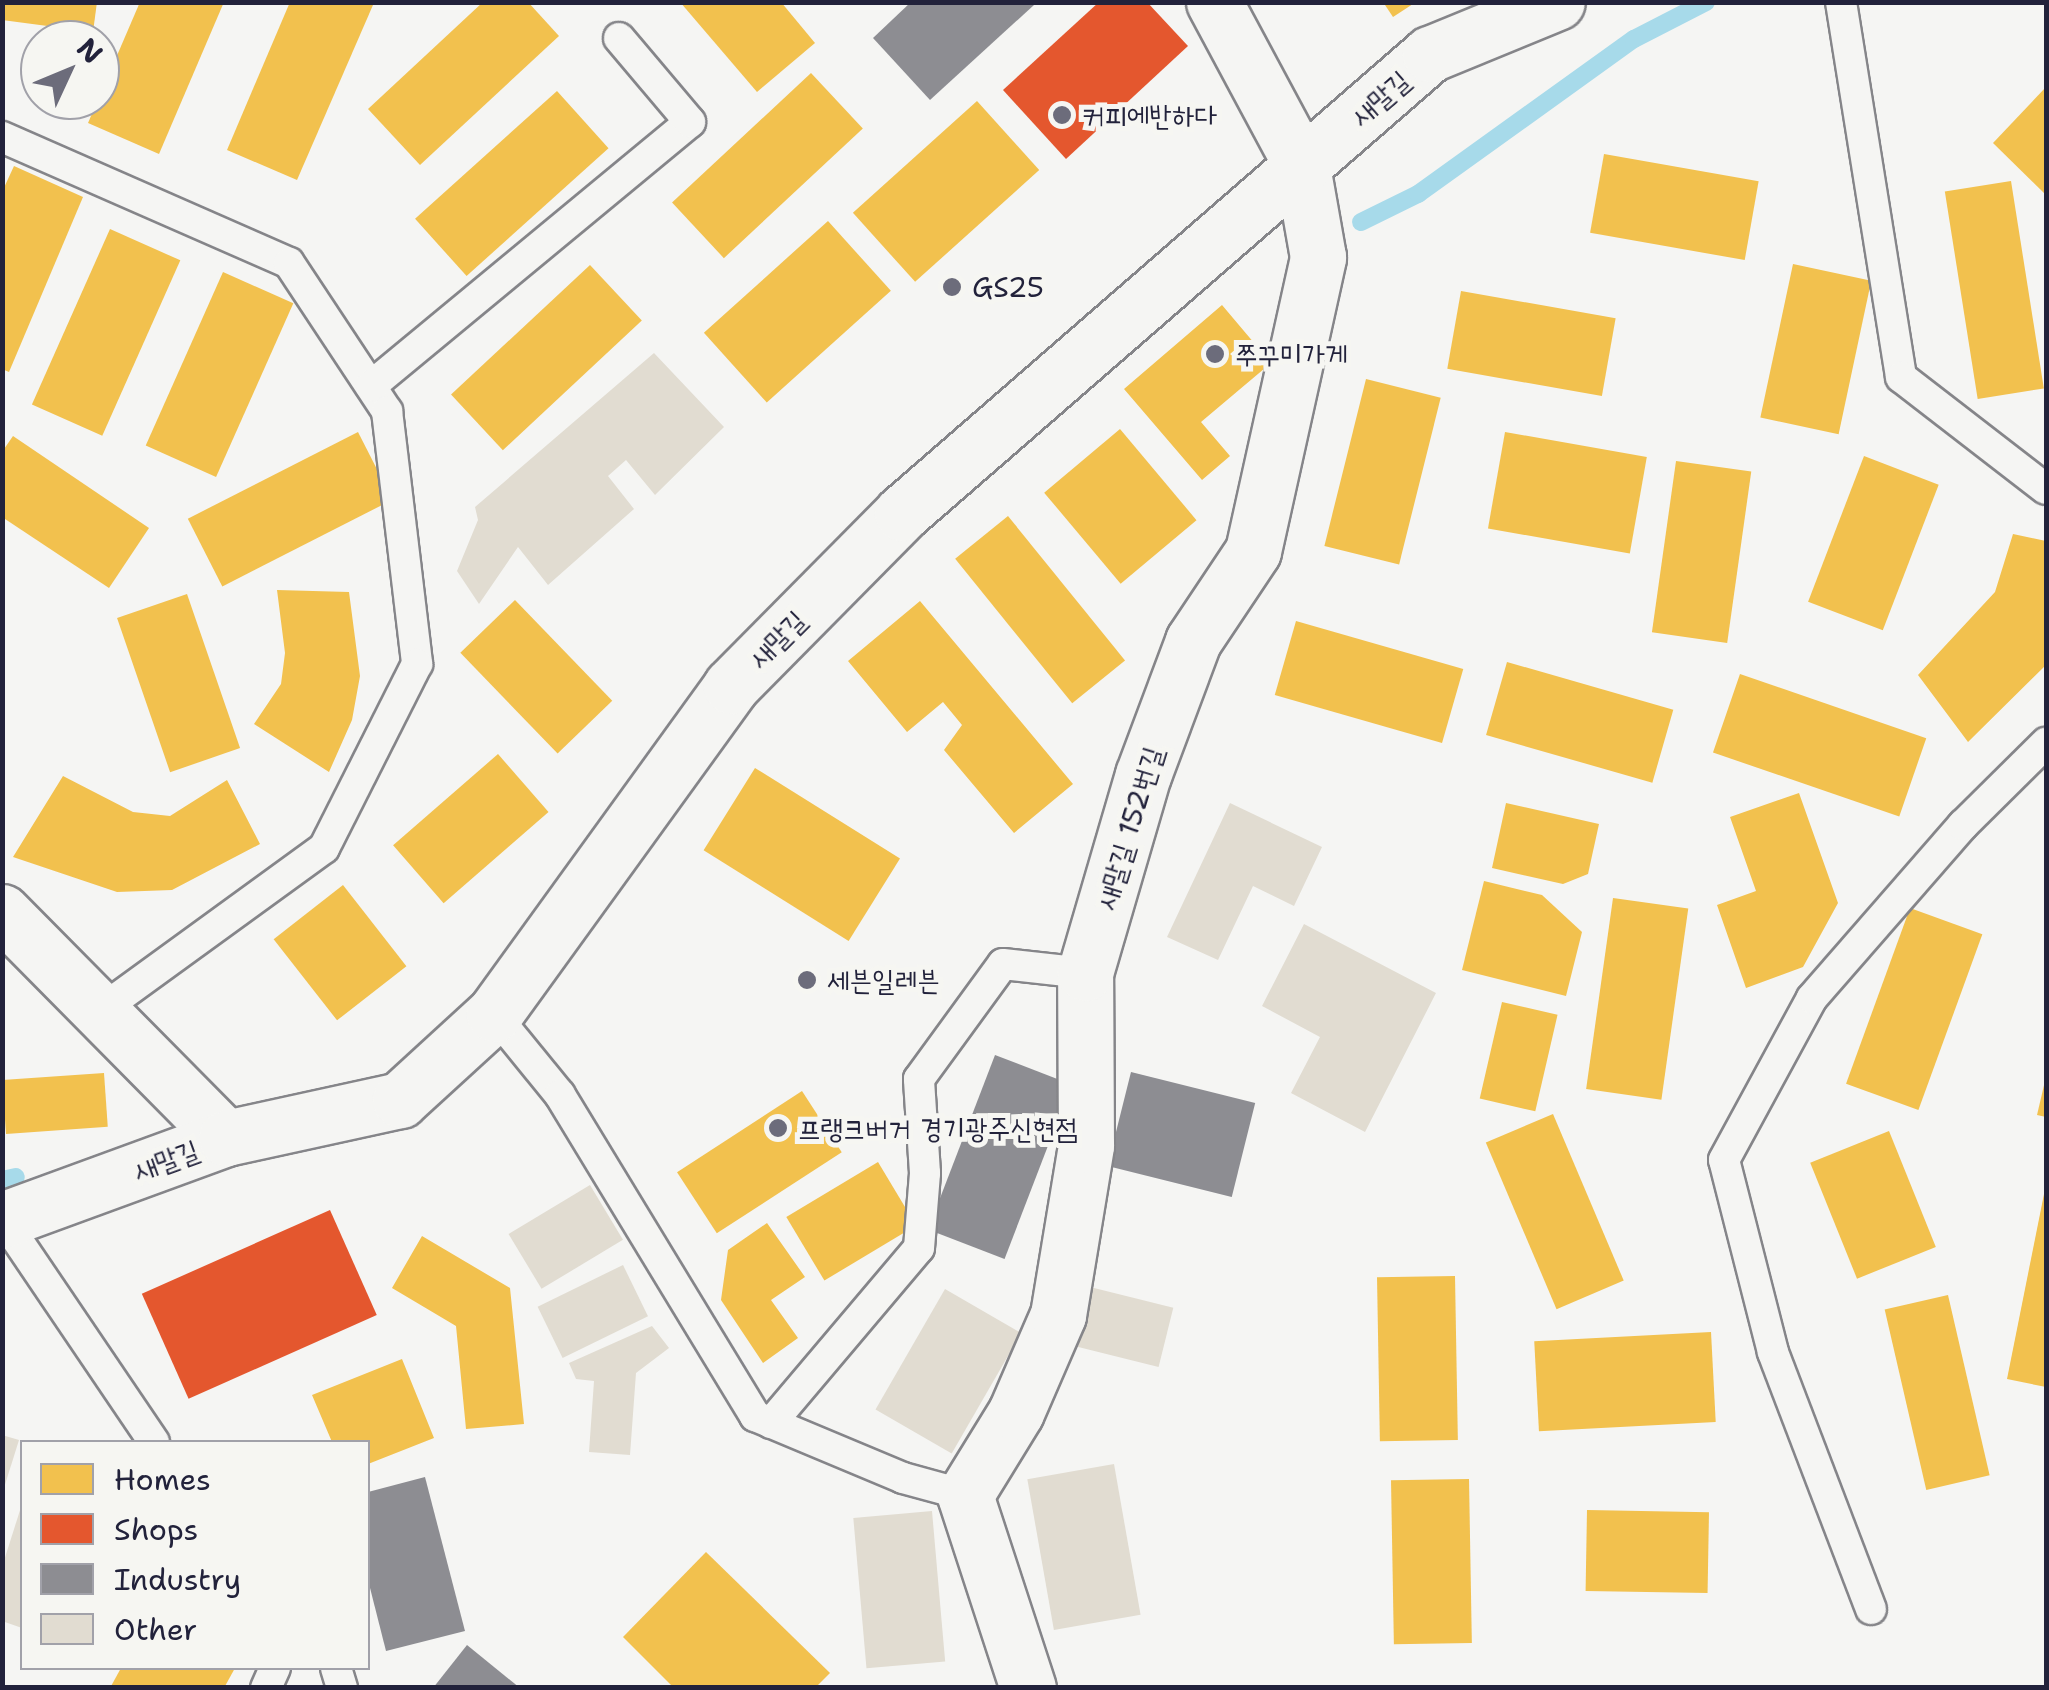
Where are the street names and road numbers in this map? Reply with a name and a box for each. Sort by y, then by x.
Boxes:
street label: 새말길 [1343,63,1417,133]
street label: 새말길 [741,603,813,675]
street label: 새말길 152번길 [1088,742,1170,914]
street label: 새말길 [128,1133,204,1187]

